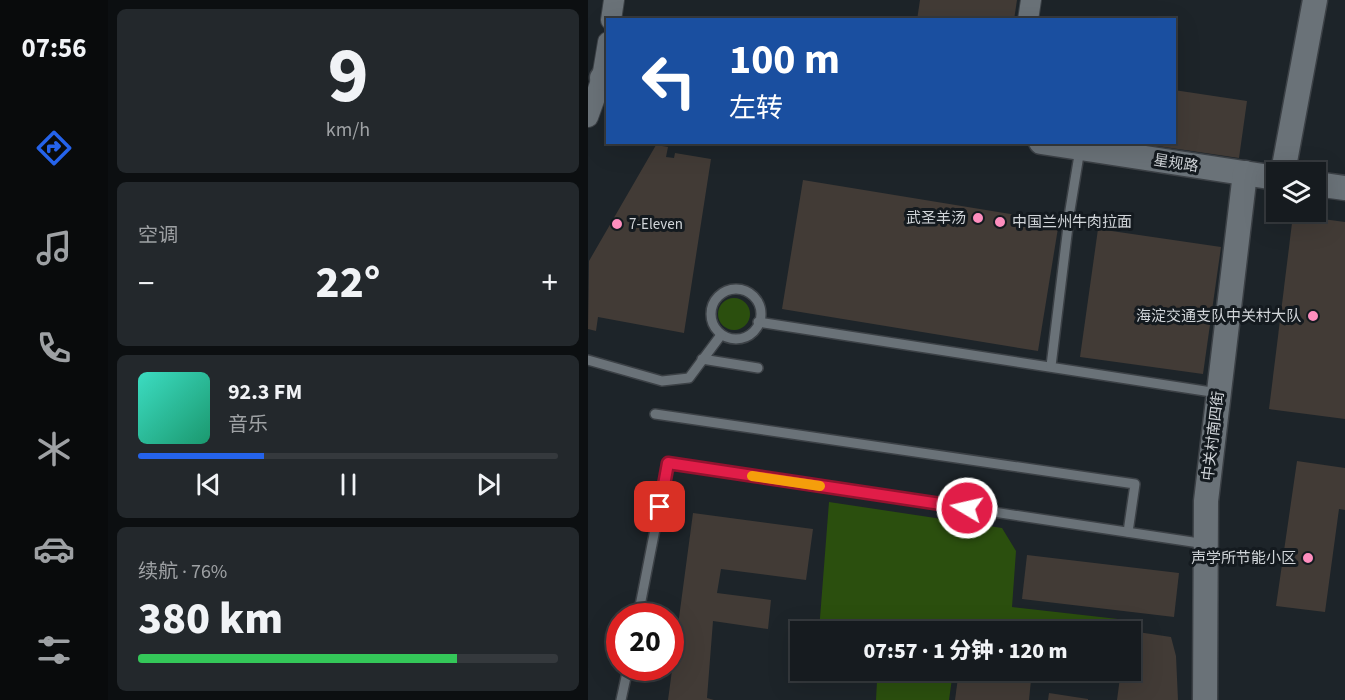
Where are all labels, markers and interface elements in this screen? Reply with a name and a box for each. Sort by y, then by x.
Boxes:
text: 9 [327,21,369,132]
text: 07:56 [21,29,87,68]
text: 100 m [729,30,840,90]
icon: left [630,42,708,120]
text: 左转 [729,89,783,128]
text: km/h [326,116,370,144]
icon: directions [33,127,75,169]
street label: 星规路 [1152,150,1200,177]
map controls [1266,162,1326,222]
button: layers [1266,162,1326,222]
place label: 武圣羊汤 [906,208,966,229]
marker: 武圣羊汤 [971,211,985,225]
place label: 中国兰州牛肉拉面 [1012,212,1132,233]
place label: 7-Eleven [629,214,683,235]
marker: 中国兰州牛肉拉面 [993,215,1007,229]
marker: 7-Eleven [610,217,624,231]
text: 空调 [138,222,178,250]
icon: music [33,227,75,269]
text: 22° [316,251,380,315]
text: − [138,260,154,307]
text: + [542,260,558,307]
place label: 海淀交通支队中关村大队 [1136,306,1301,327]
marker: 海淀交通支队中关村大队 [1306,309,1320,323]
icon: phone [33,327,75,369]
text: 92.3 FM [228,376,302,408]
street label: 中关村南四街 [1198,390,1229,482]
text: 音乐 [228,411,268,439]
icon: climate [33,428,75,470]
icon: previous [192,468,225,501]
icon: pause [332,468,365,501]
icon: next [472,468,505,501]
position arrow [935,476,999,540]
pin [634,481,685,532]
icon: arrive [643,490,676,523]
icon: car [33,528,75,570]
place label: 声学所节能小区 [1191,548,1296,569]
marker: 声学所节能小区 [1301,551,1315,565]
text: 续航 · 76% [138,558,227,586]
text: 380 km [138,587,283,651]
speed limit sign: 20 [606,603,684,681]
icon: filters [33,629,75,671]
text: 07:57 · 1 分钟 · 120 m [864,635,1067,667]

